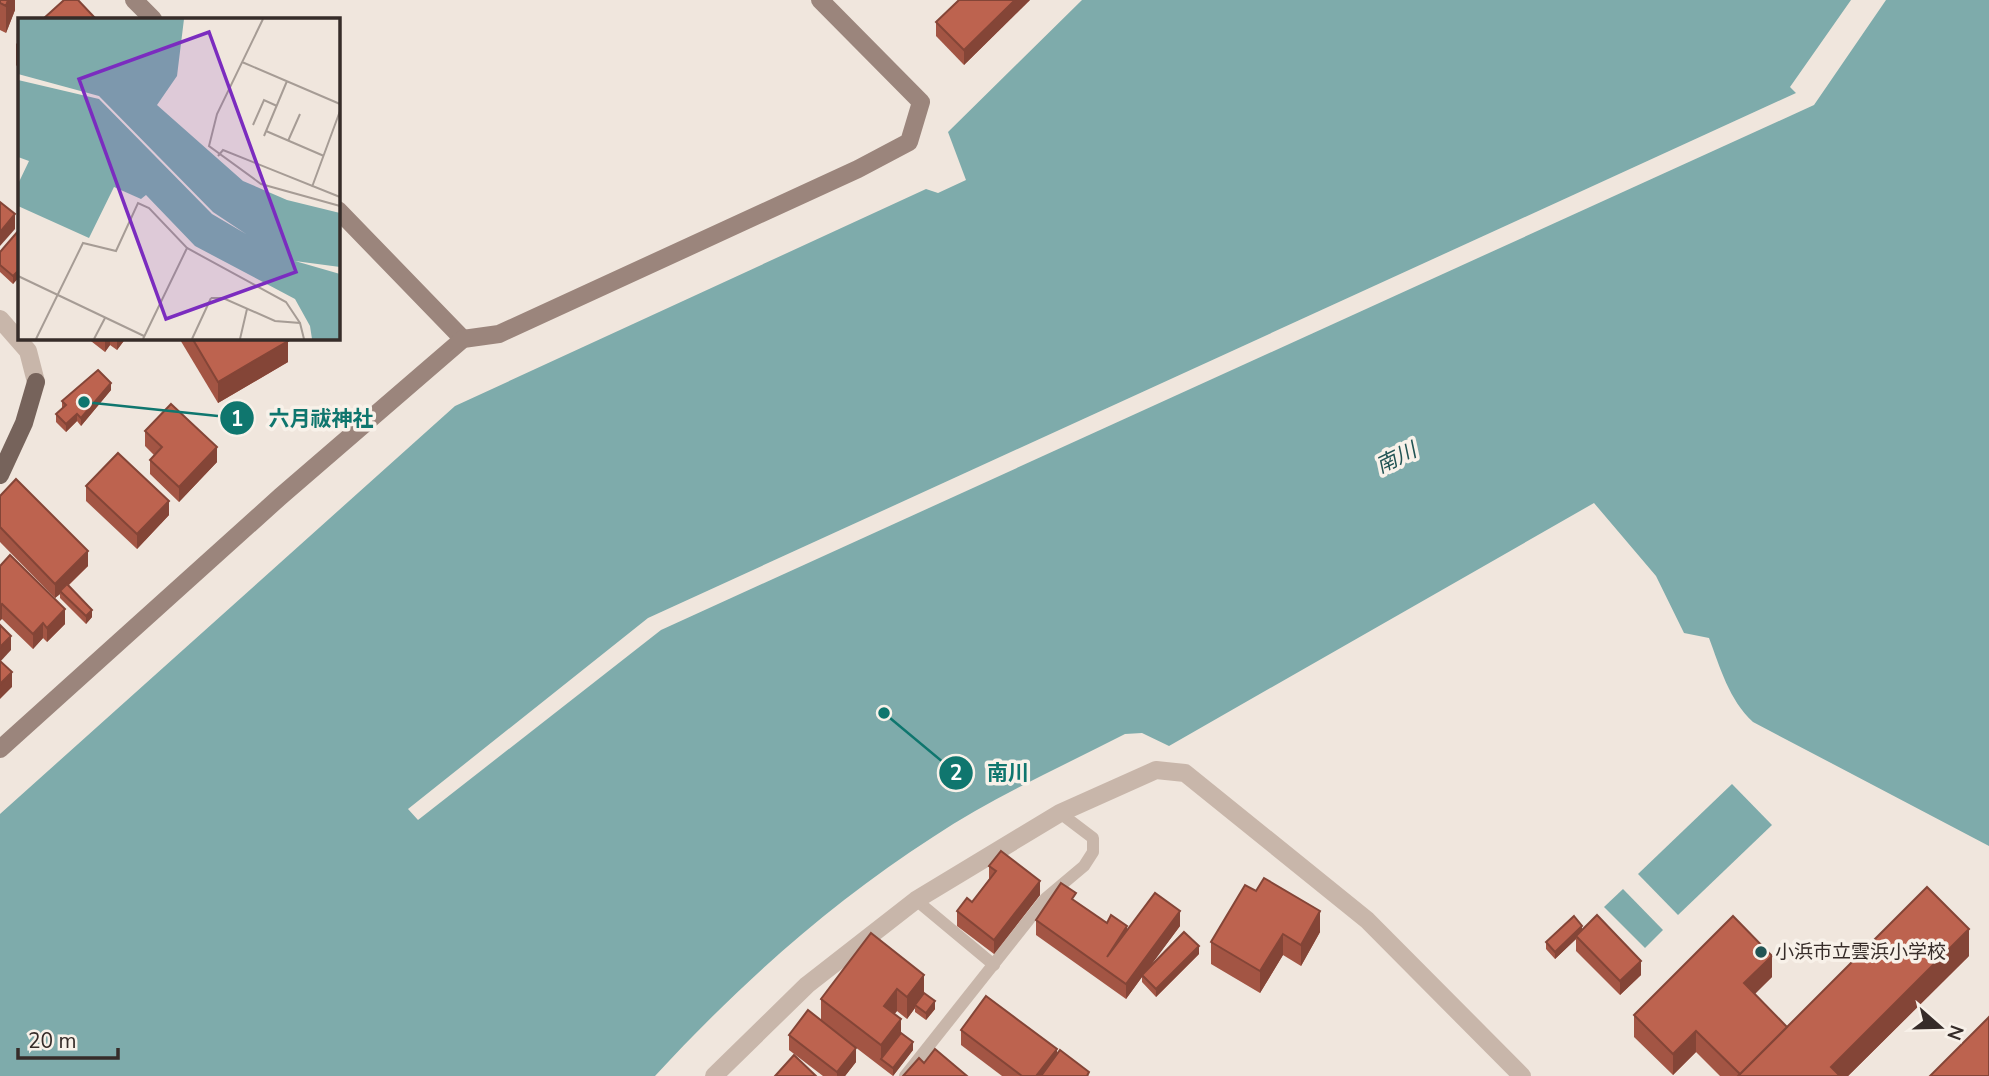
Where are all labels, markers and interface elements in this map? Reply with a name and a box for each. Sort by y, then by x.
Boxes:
inset map [18,18,340,340]
callout: 六月祓神社 [220,397,388,439]
text: 1 [231,405,243,433]
text: 六月祓神社 [269,405,374,433]
water label: 南川 [1371,435,1423,480]
callout: 南川 [938,752,1043,794]
text: 2 [950,759,962,787]
text: 南川 [987,759,1029,787]
place label: 小浜市立雲浜小学校 [1775,939,1946,965]
marker: 小浜市立雲浜小学校 [1753,944,1769,960]
north arrow [1905,992,1975,1062]
scale bar [18,1016,117,1060]
text: N [1940,1021,1970,1044]
text: 20 m [28,1027,77,1055]

